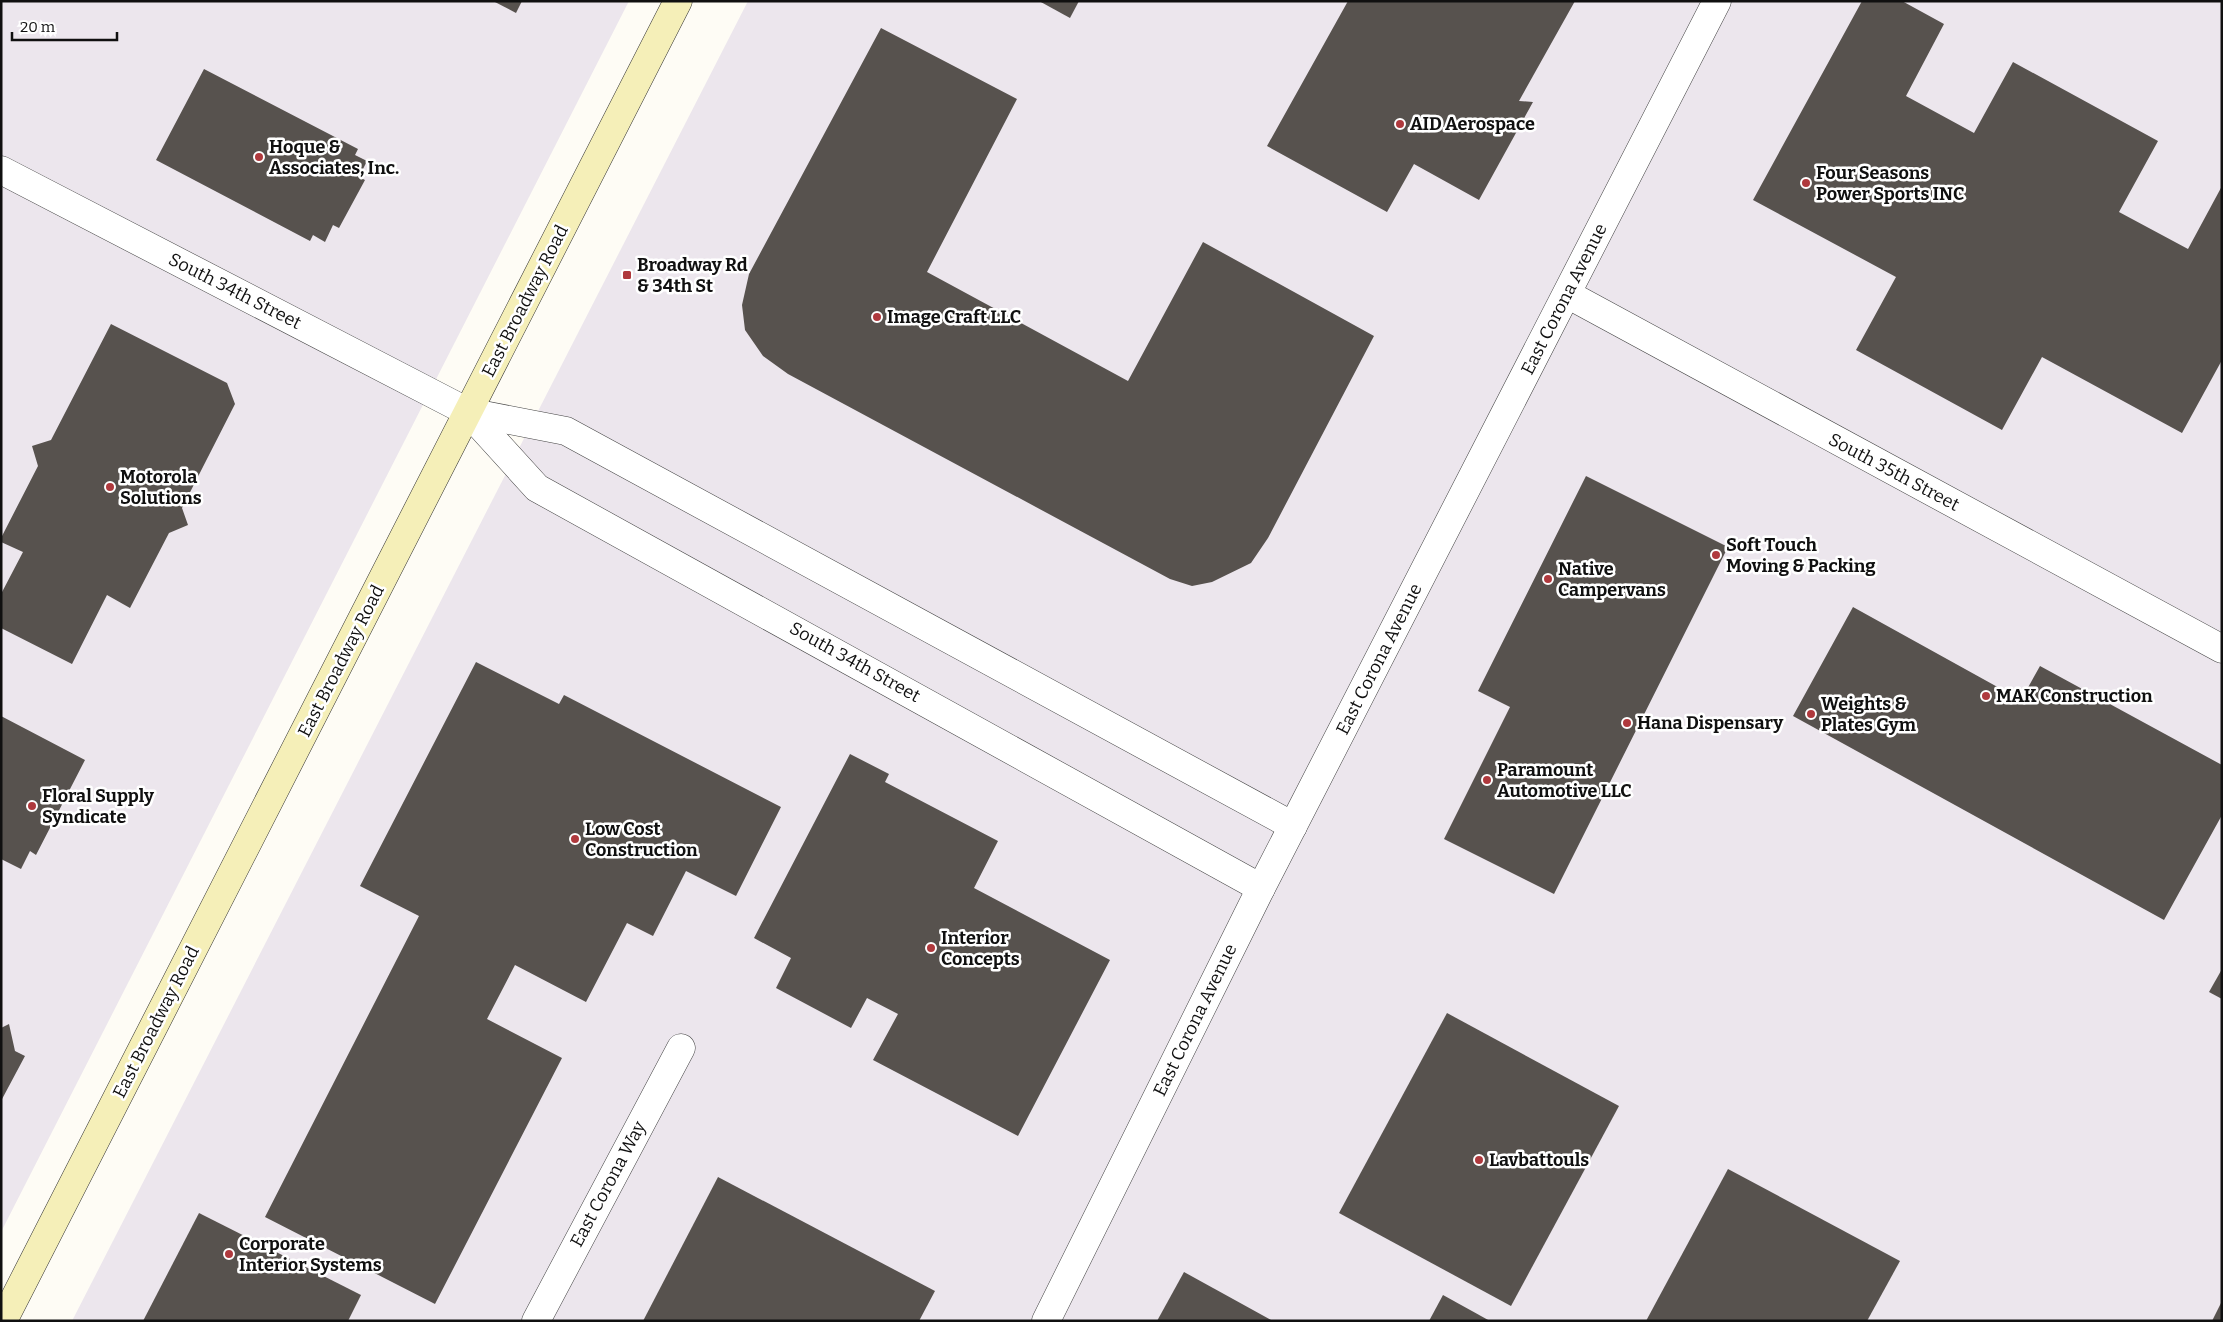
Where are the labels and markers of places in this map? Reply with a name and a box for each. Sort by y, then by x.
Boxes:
place label: AID Aerospace [1410,113,1535,135]
marker: AID Aerospace [1394,118,1406,130]
place label: Hoque & Associates, Inc. [269,136,399,179]
marker: Hoque & Associates, Inc. [253,151,265,163]
place label: Four Seasons Power Sports INC [1816,162,1964,205]
marker: Four Seasons Power Sports INC [1800,177,1812,189]
place label: Broadway Rd & 34th St [637,254,748,297]
marker: Broadway Rd & 34th St [621,269,633,281]
place label: Image Craft LLC [887,306,1021,328]
marker: Image Craft LLC [871,311,883,323]
place label: Motorola Solutions [120,466,202,509]
marker: Motorola Solutions [104,481,116,493]
place label: Soft Touch Moving & Packing [1726,534,1876,577]
marker: Soft Touch Moving & Packing [1710,549,1722,561]
place label: Native Campervans [1558,558,1666,601]
marker: Native Campervans [1542,573,1554,585]
place label: MAK Construction [1996,685,2153,707]
marker: MAK Construction [1980,690,1992,702]
place label: Weights & Plates Gym [1821,693,1916,736]
marker: Weights & Plates Gym [1805,708,1817,720]
place label: Hana Dispensary [1637,712,1784,734]
marker: Hana Dispensary [1621,717,1633,729]
place label: Paramount Automotive LLC [1497,759,1632,802]
marker: Paramount Automotive LLC [1481,774,1493,786]
place label: Floral Supply Syndicate [42,785,155,828]
marker: Floral Supply Syndicate [26,800,38,812]
place label: Low Cost Construction [585,818,698,861]
marker: Low Cost Construction [569,833,581,845]
place label: Interior Concepts [941,927,1020,970]
marker: Interior Concepts [925,942,937,954]
place label: Lavbattouls [1489,1149,1589,1171]
marker: Lavbattouls [1473,1154,1485,1166]
place label: Corporate Interior Systems [239,1233,382,1276]
marker: Corporate Interior Systems [223,1248,235,1260]

